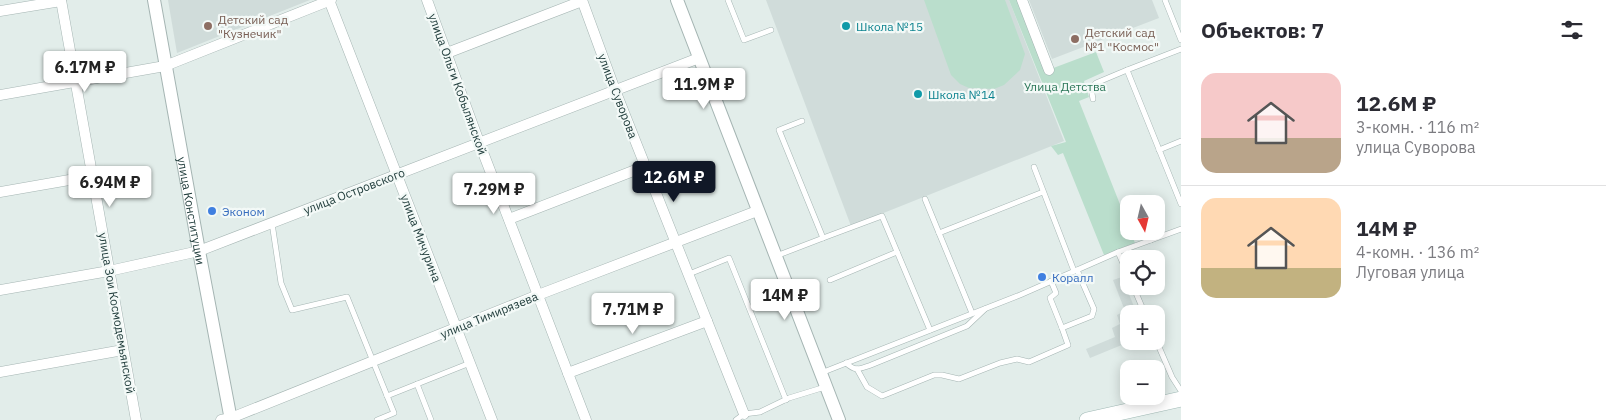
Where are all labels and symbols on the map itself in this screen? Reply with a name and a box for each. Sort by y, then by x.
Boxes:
street label: улица Ольги Кобылянской [425,11,491,157]
place label: Детский сад "Кузнечик" [218,12,288,41]
place label: Школа №15 [856,19,923,34]
marker: Детский сад "Кузнечик" [202,20,214,32]
marker: Школа №15 [840,20,852,32]
place label: Детский сад №1 "Космос" [1085,25,1159,54]
marker: Детский сад №1 "Космос" [1069,33,1081,45]
pin: 6.17M ₽ [39,51,131,93]
street label: улица Суворова [595,51,641,141]
pin: 11.9M ₽ [658,68,750,110]
park label: Улица Детства [1024,79,1107,94]
place label: Школа №14 [928,87,995,102]
marker: Школа №14 [912,88,924,100]
street label: улица Конституции [175,155,209,266]
pin: 12.6M ₽ [628,160,720,203]
street label: улица Островского [301,165,407,217]
pin: 6.94M ₽ [64,166,156,208]
pin: 7.29M ₽ [448,172,540,215]
street label: улица Мичурина [397,192,445,285]
north arrow [1120,195,1165,240]
place label: Эконом [222,204,265,219]
marker: Эконом [206,205,218,217]
street label: улица Зои Космодемьянской [95,231,139,395]
place label: Коралл [1052,270,1093,285]
marker: Коралл [1036,271,1048,283]
pin: 14M ₽ [750,278,820,321]
street label: улица Тимирязева [438,288,541,341]
pin: 7.71M ₽ [587,292,679,335]

